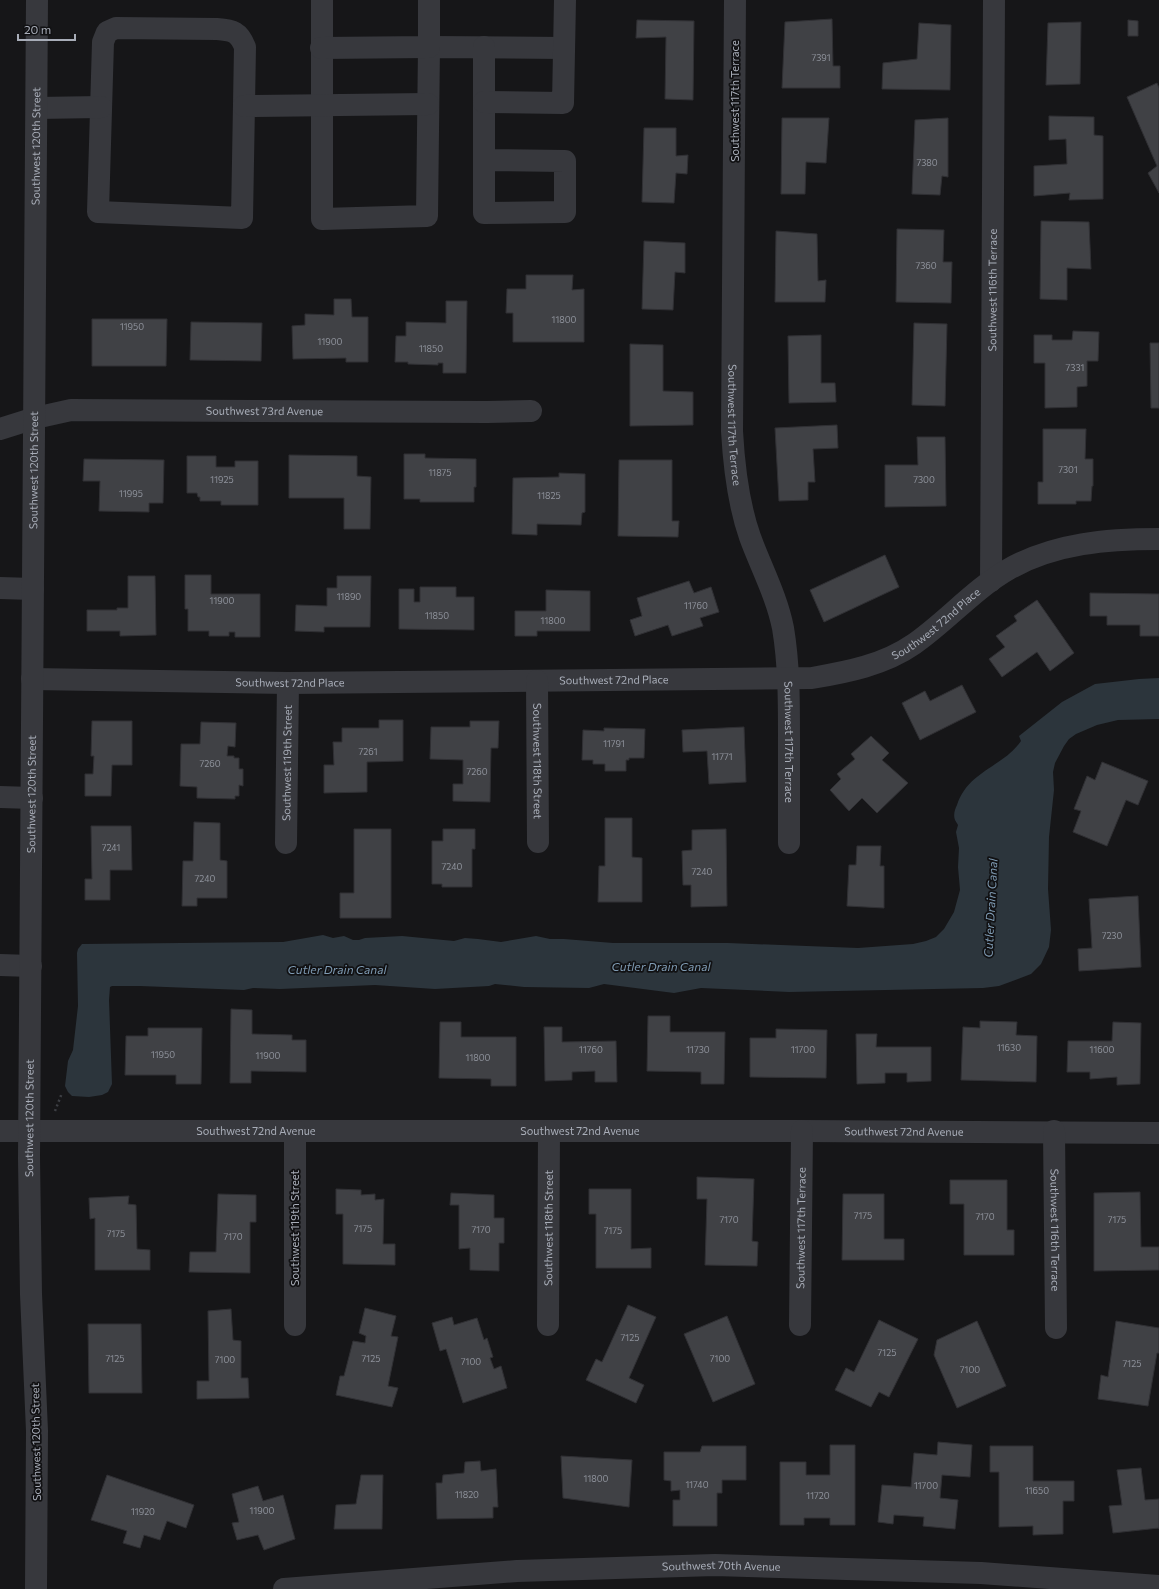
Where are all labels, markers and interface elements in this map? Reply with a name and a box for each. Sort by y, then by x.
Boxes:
scale bar [18,16,75,42]
text: 20 m [24,22,51,36]
street label: Southwest 117th Terrace [728,40,741,162]
house number: 7391 [811,52,831,63]
street label: Southwest 120th Street [29,87,42,205]
house number: 7380 [916,157,938,168]
street label: Southwest 116th Terrace [985,228,999,351]
house number: 7360 [915,260,937,271]
house number: 11800 [552,314,577,325]
house number: 11950 [120,321,144,332]
house number: 11900 [318,336,343,347]
house number: 11850 [419,343,443,354]
house number: 7331 [1066,362,1084,373]
street label: Southwest 117th Terrace [726,364,744,487]
street label: Southwest 73rd Avenue [206,404,323,417]
street label: Southwest 120th Street [26,411,40,529]
house number: 7301 [1058,464,1078,475]
house number: 11875 [428,467,452,478]
house number: 11925 [210,474,234,485]
house number: 7300 [913,474,935,485]
house number: 11995 [119,488,143,499]
house number: 11825 [537,490,561,501]
street label: Southwest 72nd Place [889,585,983,662]
house number: 11890 [337,591,361,602]
house number: 11900 [210,595,235,606]
house number: 11760 [684,600,708,611]
house number: 11850 [425,610,449,621]
house number: 11800 [541,615,566,626]
street label: Southwest 72nd Place [559,672,669,686]
street label: Southwest 72nd Place [235,675,345,689]
street label: Southwest 117th Terrace [782,681,796,803]
street label: Southwest 118th Street [531,703,545,820]
street label: Southwest 119th Street [279,704,294,821]
street label: Southwest 120th Street [24,735,38,853]
house number: 11791 [603,738,625,749]
house number: 7261 [358,746,378,757]
house number: 11771 [711,751,733,762]
house number: 7260 [199,758,221,769]
house number: 7260 [466,766,488,777]
house number: 7241 [102,842,120,853]
water label: Cutler Drain Canal [980,857,1000,958]
house number: 7240 [442,861,463,872]
house number: 7240 [692,866,713,877]
house number: 7240 [195,873,216,884]
house number: 7230 [1102,930,1123,941]
water label: Cutler Drain Canal [611,959,711,973]
water label: Cutler Drain Canal [287,962,387,976]
house number: 11630 [997,1042,1021,1053]
house number: 11760 [579,1044,603,1055]
house number: 11730 [686,1044,710,1055]
house number: 11700 [791,1044,815,1055]
house number: 11600 [1090,1044,1115,1055]
house number: 11950 [151,1049,175,1060]
house number: 11900 [256,1050,281,1061]
house number: 11800 [466,1052,491,1063]
street label: Southwest 120th Street [22,1059,36,1177]
street label: Southwest 72nd Avenue [196,1124,316,1137]
street label: Southwest 72nd Avenue [520,1124,640,1137]
street label: Southwest 72nd Avenue [844,1124,964,1138]
street label: Southwest 117th Terrace [793,1167,808,1289]
street label: Southwest 118th Street [541,1169,555,1286]
street label: Southwest 116th Terrace [1048,1169,1063,1292]
street label: Southwest 119th Street [288,1170,301,1286]
house number: 7175 [854,1210,872,1221]
house number: 7170 [975,1211,995,1222]
house number: 7170 [719,1214,739,1225]
house number: 7175 [1108,1214,1126,1225]
house number: 7175 [354,1223,372,1234]
house number: 7170 [471,1224,491,1235]
house number: 7175 [604,1225,622,1236]
house number: 7175 [107,1228,125,1239]
house number: 7170 [223,1231,243,1242]
house number: 7125 [621,1332,639,1343]
house number: 7125 [878,1347,896,1358]
house number: 7125 [106,1353,124,1364]
house number: 7125 [362,1353,380,1364]
house number: 7100 [710,1353,730,1364]
house number: 7100 [215,1354,235,1365]
house number: 7100 [461,1356,481,1367]
house number: 7125 [1123,1358,1141,1369]
house number: 7100 [960,1364,980,1375]
street label: Southwest 120th Street [28,1383,43,1501]
house number: 11800 [584,1473,609,1484]
house number: 11740 [685,1479,709,1490]
house number: 11700 [914,1480,938,1491]
house number: 11650 [1025,1485,1049,1496]
house number: 11820 [455,1489,479,1500]
house number: 11720 [806,1490,830,1501]
house number: 11900 [250,1505,275,1516]
house number: 11920 [131,1506,155,1517]
street label: Southwest 70th Avenue [662,1558,781,1573]

